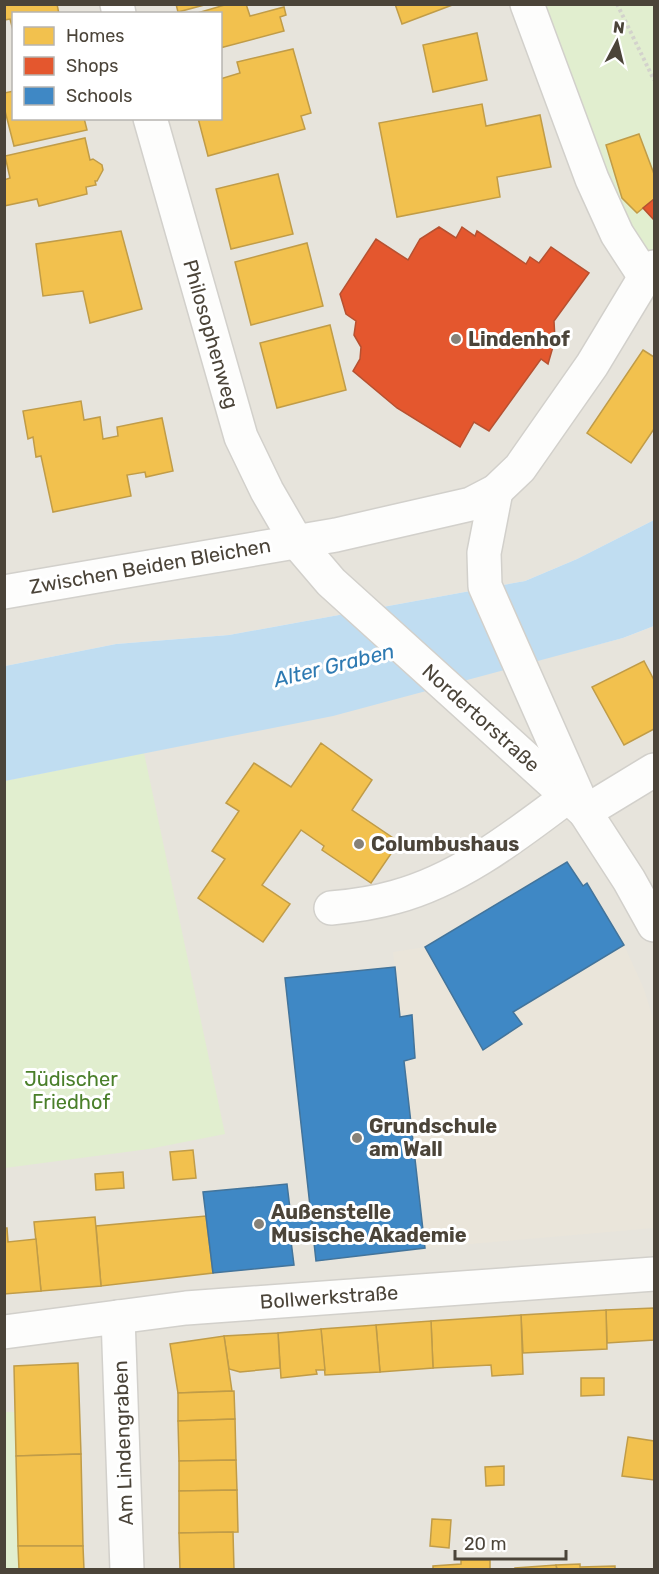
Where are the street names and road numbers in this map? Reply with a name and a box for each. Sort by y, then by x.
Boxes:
street label: Philosophenweg [178,257,244,411]
street label: Zwischen Beiden Bleichen [28,533,272,599]
street label: Nordertorstraße [417,659,545,777]
street label: Bollwerkstraße [259,1280,399,1314]
street label: Am Lindengraben [108,1360,138,1526]

